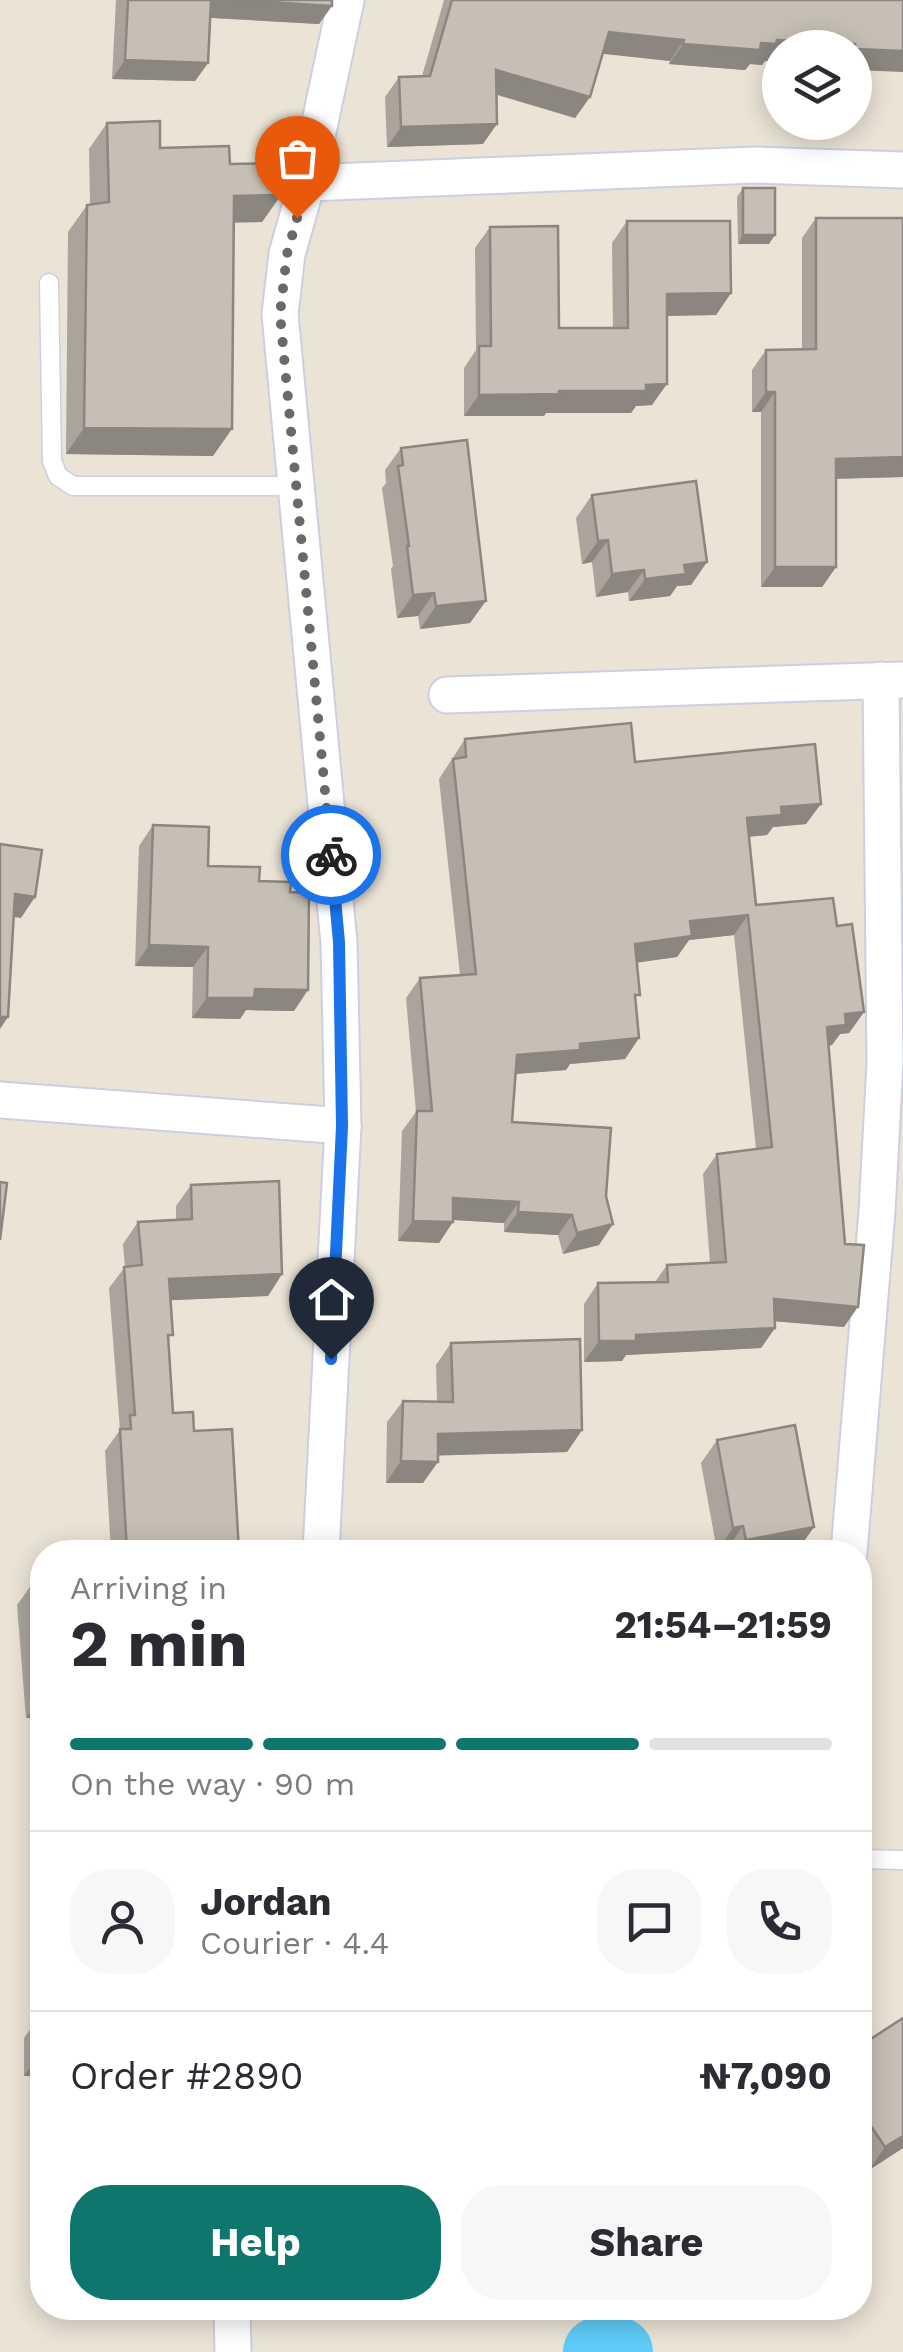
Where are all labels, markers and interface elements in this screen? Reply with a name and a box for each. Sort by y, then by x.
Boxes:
map controls [762,30,872,140]
button: layers [762,30,872,140]
pin [255,116,340,219]
icon: bag [270,131,325,186]
courier [281,805,381,905]
icon: bike [304,828,359,883]
pin [289,1257,374,1360]
icon: home [304,1272,359,1327]
text: Arriving in [70,1569,227,1607]
text: 21:54–21:59 [614,1603,832,1647]
text: 2 min [70,1606,248,1682]
text: On the way · 90 m [70,1765,355,1803]
button: person [70,1869,175,1974]
button: chat [597,1869,702,1974]
button: phone [727,1869,832,1974]
text: Jordan [200,1880,332,1924]
text: Courier · 4.4 [200,1924,389,1962]
text: Order #2890 [70,2054,303,2098]
text: ₦7,090 [699,2054,832,2098]
button: Help [70,2185,441,2300]
button: Share [461,2185,832,2300]

